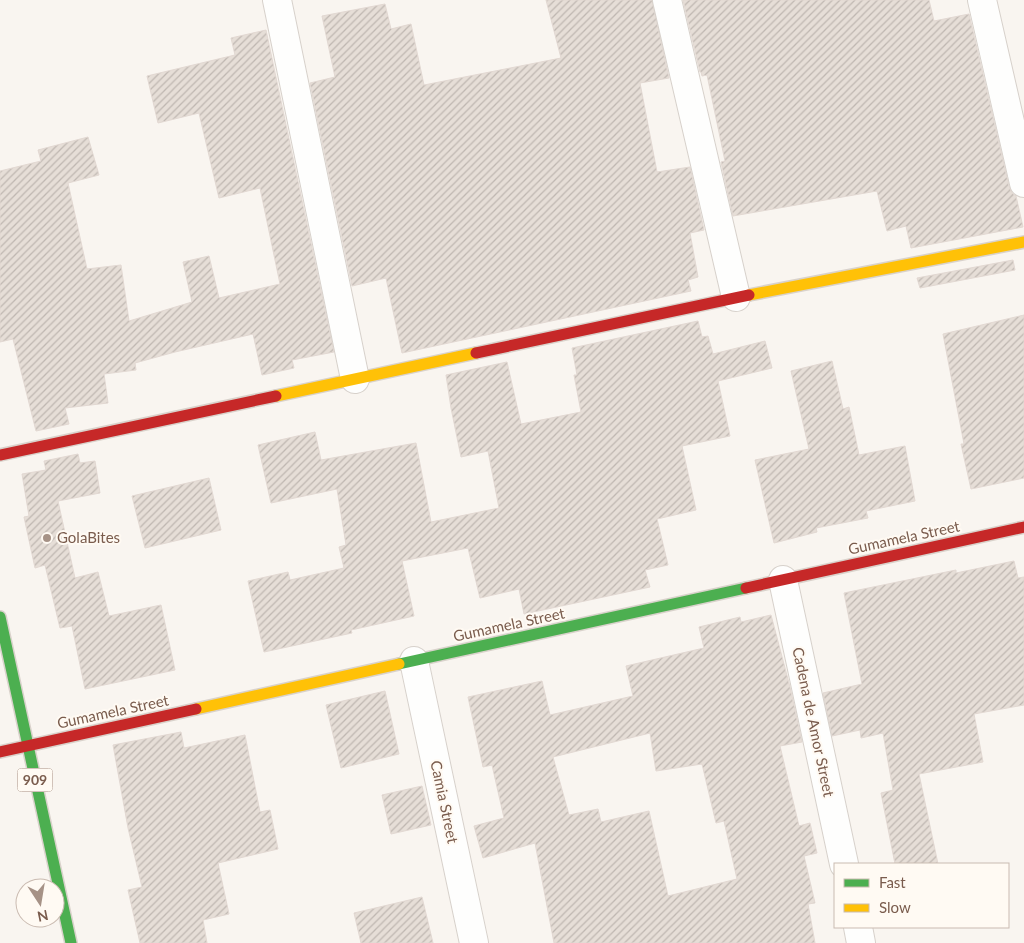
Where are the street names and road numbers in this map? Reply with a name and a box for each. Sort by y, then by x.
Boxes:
street label: Gumamela Street [846,516,962,558]
street label: Gumamela Street [451,603,567,645]
street label: Cadena de Amor Street [789,645,839,799]
street label: Gumamela Street [55,690,171,732]
street label: Camia Street [427,759,463,845]
road number: 909 [18,768,52,792]

